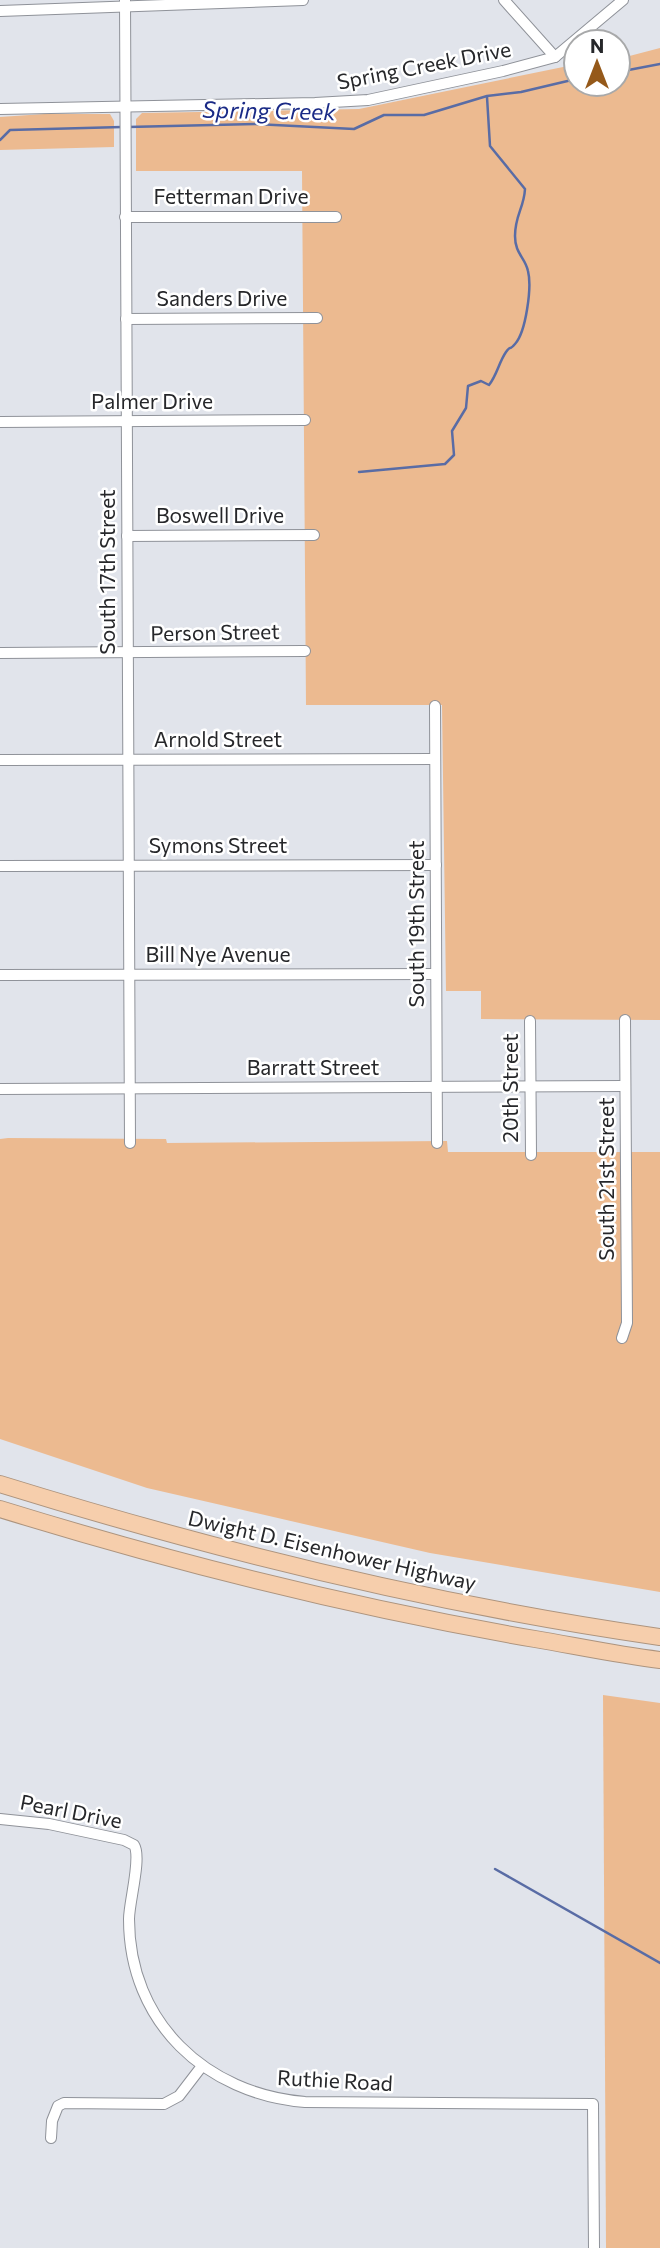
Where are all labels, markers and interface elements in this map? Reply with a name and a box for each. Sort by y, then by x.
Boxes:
north arrow [562,28,632,98]
text: N [590,34,604,57]
street label: Spring Creek Drive [335,35,513,94]
water label: Spring Creek [202,95,337,125]
street label: Fetterman Drive [153,183,309,208]
street label: Sanders Drive [157,285,287,310]
street label: Palmer Drive [91,388,213,413]
street label: South 17th Street [94,489,119,655]
street label: Boswell Drive [156,502,284,527]
street label: Person Street [150,618,280,645]
street label: Arnold Street [154,726,282,751]
street label: Symons Street [149,832,287,857]
street label: South 19th Street [403,840,428,1008]
street label: Bill Nye Avenue [145,941,291,966]
street label: 20th Street [497,1033,522,1143]
street label: Barratt Street [247,1054,379,1079]
street label: South 21st Street [593,1097,618,1261]
street label: Dwight D. Eisenhower Highway [186,1504,479,1595]
street label: Pearl Drive [18,1788,124,1833]
street label: Ruthie Road [277,2064,394,2095]

